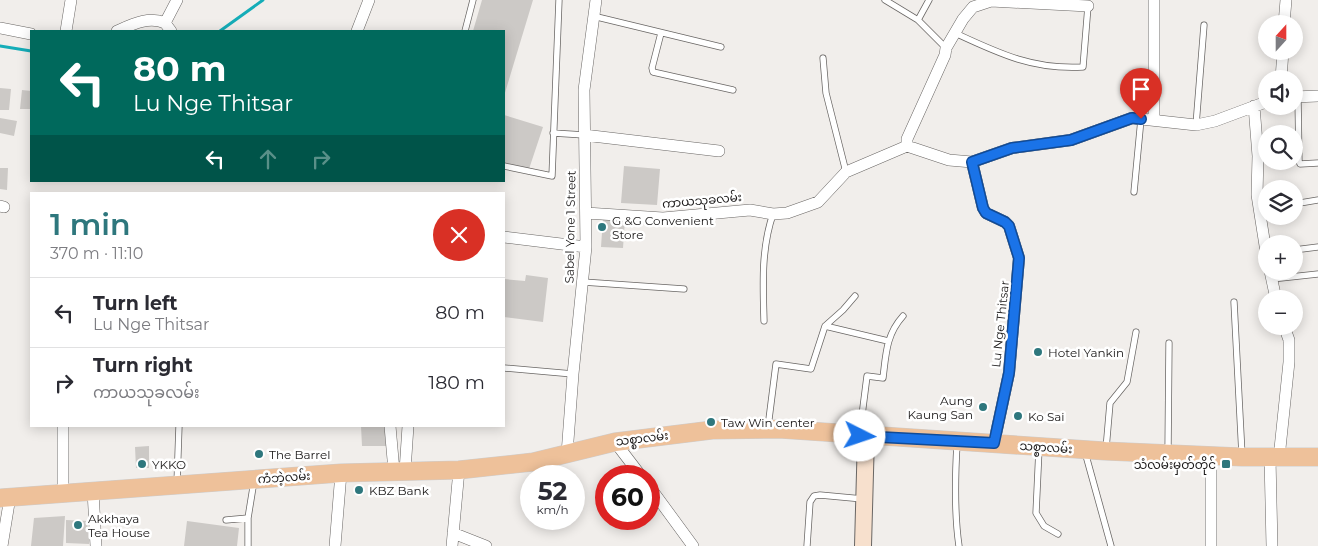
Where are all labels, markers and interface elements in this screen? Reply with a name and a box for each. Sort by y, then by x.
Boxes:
north arrow [1258,15,1302,60]
map controls [1258,15,1303,335]
text: 80 m [133,47,227,90]
icon: left [50,50,115,115]
pin [1120,68,1162,119]
button: sound [1258,70,1303,115]
icon: arrive [1127,75,1155,103]
text: Lu Nge Thitsar [133,90,293,117]
button: search [1258,125,1303,170]
icon: left [201,145,229,173]
icon: ahead [254,145,282,173]
icon: right [307,145,335,173]
street label: Sabel Yone 1 Street [562,170,578,284]
button: layers [1258,180,1303,225]
street label: ကာယသုခလမ်း [661,188,743,214]
text: 1 min [50,206,131,243]
button: close [433,209,485,261]
place label: G &G Convenient Store [612,213,714,242]
marker: G &G Convenient Store [596,221,608,233]
button: + [1258,235,1303,280]
text: 370 m · 11:10 [50,244,143,263]
street label: Lu Nge Thitsar [988,280,1012,368]
button: − [1258,290,1303,335]
text: Turn left [93,292,178,315]
icon: left [50,299,78,327]
text: 80 m [435,301,485,324]
text: Lu Nge Thitsar [93,315,209,334]
place label: Hotel Yankin [1048,345,1124,360]
marker: Hotel Yankin [1032,346,1044,358]
text: Turn right [93,354,193,377]
icon: right [50,369,78,397]
text: 180 m [428,371,485,394]
text: ကာယသုခလမ်း [93,383,200,402]
place label: Aung Kaung San [907,393,973,422]
marker: Aung Kaung San [977,401,989,413]
position arrow [833,409,885,461]
place label: Ko Sai [1028,409,1065,424]
marker: Ko Sai [1012,410,1024,422]
place label: Taw Win center [721,415,815,430]
marker: Taw Win center [705,416,717,428]
street label: သစ္စာလမ်း [615,426,670,452]
street label: သစ္စာလမ်း [1019,437,1073,460]
place label: The Barrel [269,447,330,462]
marker: The Barrel [253,448,265,460]
place label: သံလမ်းမှတ်တိုင် [1134,456,1216,475]
place label: YKKO [152,457,186,472]
marker: YKKO [136,458,148,470]
marker: သံလမ်းမှတ်တိုင် [1220,458,1232,470]
speed limit sign: 60 [595,465,660,530]
street label: ကံဘဲ့လမ်း [257,467,311,487]
text: 52 [538,476,567,506]
place label: KBZ Bank [369,483,430,498]
marker: KBZ Bank [353,484,365,496]
text: km/h [536,502,569,517]
place label: Akkhaya Tea House [88,511,150,540]
marker: Akkhaya Tea House [72,519,84,531]

